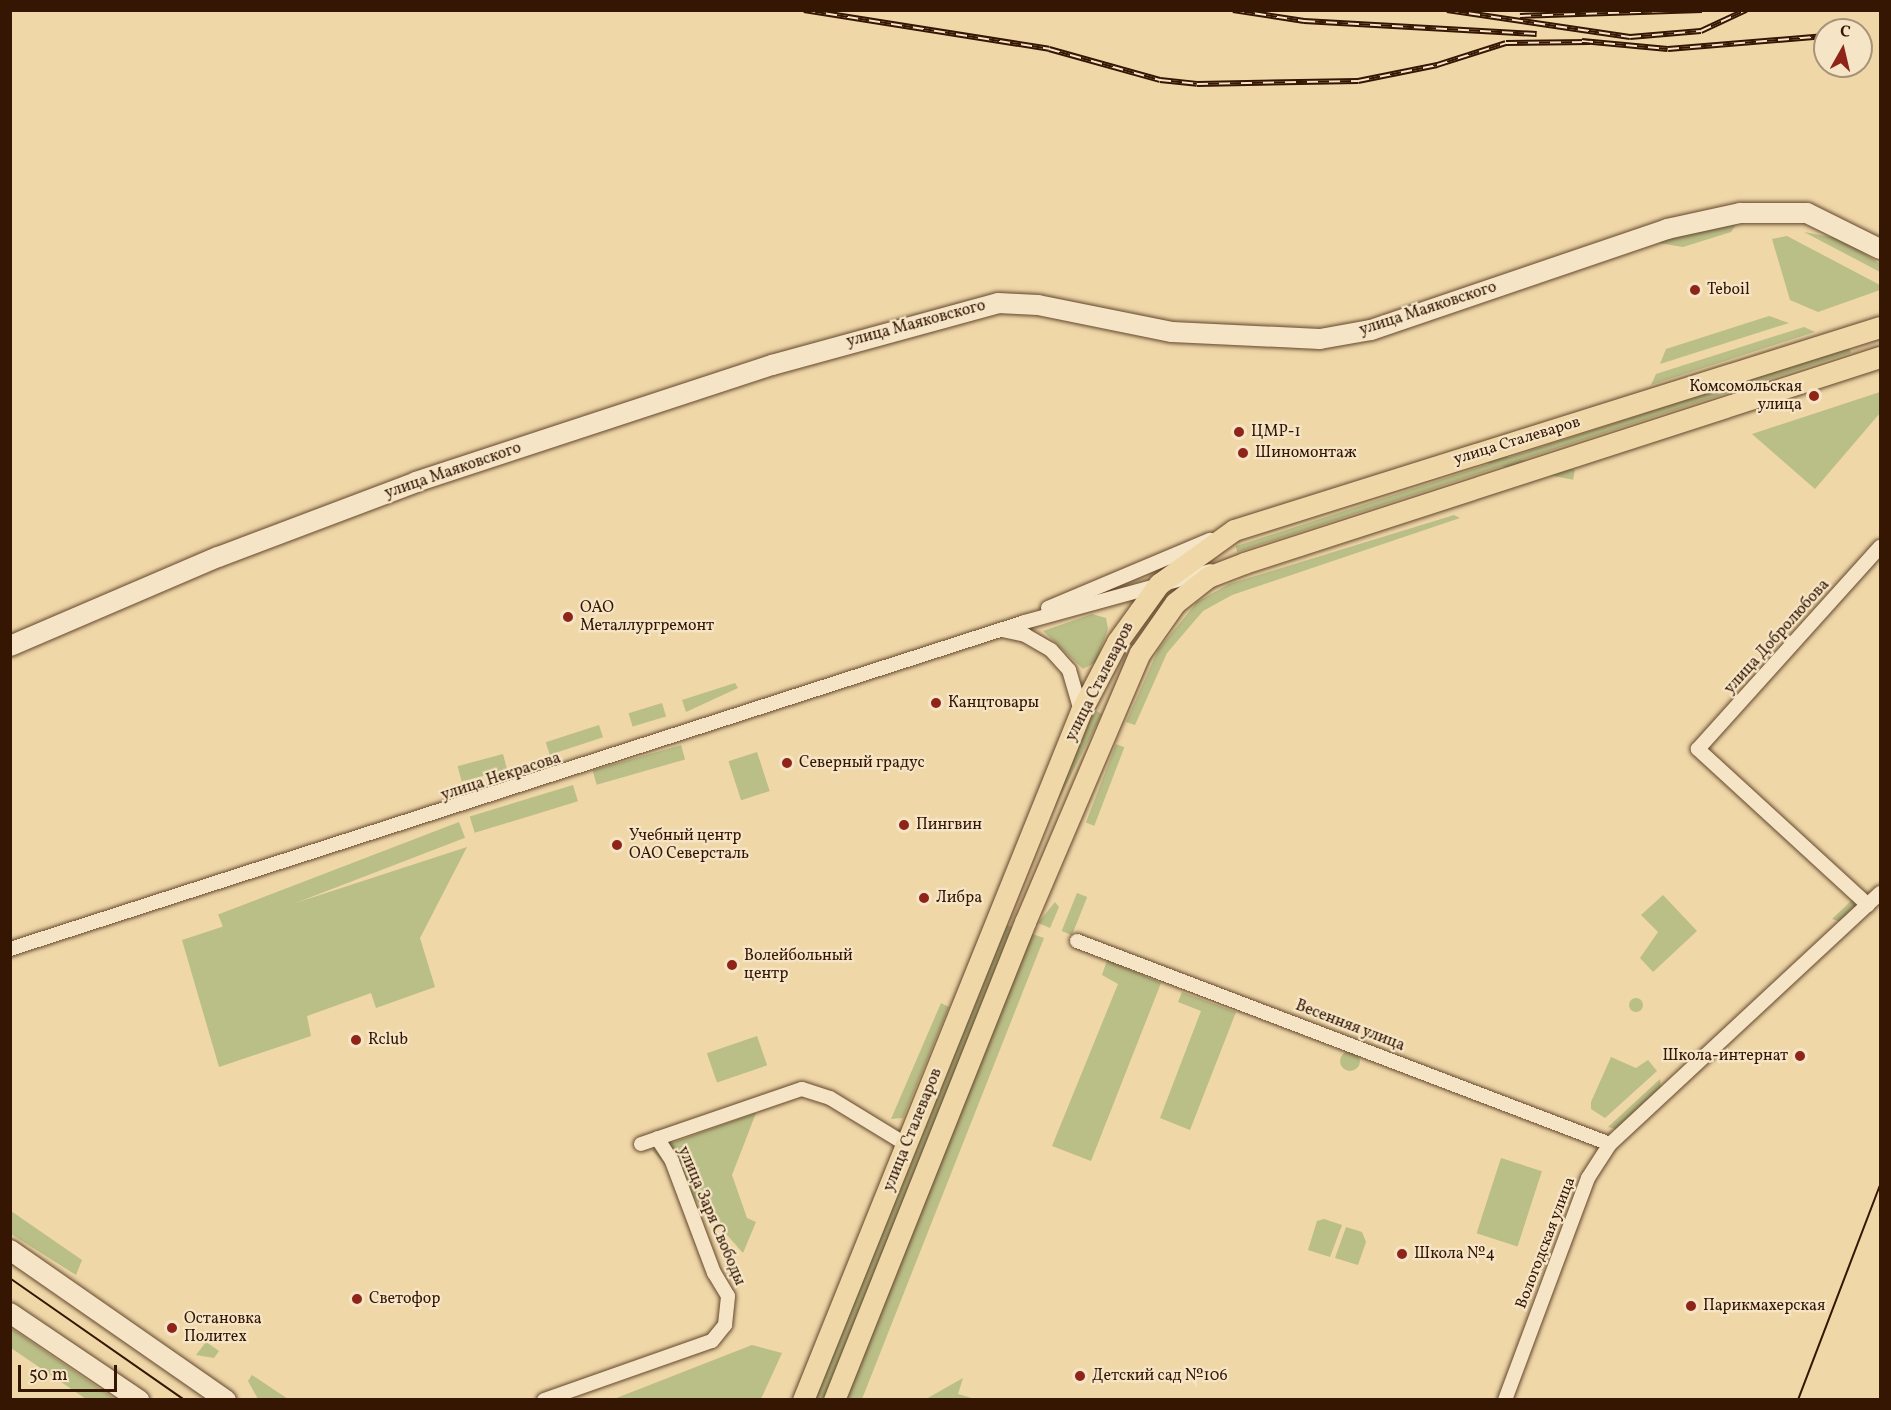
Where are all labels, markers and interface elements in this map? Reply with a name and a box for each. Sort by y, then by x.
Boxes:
north arrow [1813,18,1873,78]
text: С [1839,21,1852,44]
street label: улица Маяковского [1357,278,1499,340]
place label: Teboil [1707,280,1750,300]
marker: Teboil [1688,283,1702,297]
street label: улица Маяковского [844,296,988,352]
place label: Комсомольская улица [1689,377,1802,415]
marker: Комсомольская улица [1807,389,1821,403]
street label: улица Сталеваров [1451,413,1583,469]
place label: ЦМР-1 [1251,422,1301,442]
marker: ЦМР-1 [1232,425,1246,439]
street label: улица Маяковского [382,439,524,503]
place label: Шиномонтаж [1255,443,1357,463]
marker: Шиномонтаж [1236,446,1250,460]
street label: улица Добролюбова [1720,576,1834,698]
place label: OAO Металлургремонт [580,598,714,636]
marker: OAO Металлургремонт [561,610,575,624]
street label: улица Сталеваров [1062,619,1138,745]
place label: Канцтовары [948,693,1039,713]
marker: Канцтовары [929,696,943,710]
street label: улица Некрасова [439,749,563,805]
place label: Северный градус [799,753,925,773]
marker: Северный градус [780,756,794,770]
place label: Пингвин [916,815,982,835]
marker: Пингвин [897,818,911,832]
place label: Учебный центр ОАО Северсталь [629,826,749,864]
marker: Учебный центр ОАО Северсталь [610,838,624,852]
place label: Либра [936,888,982,908]
marker: Либра [917,891,931,905]
place label: Волейбольный центр [744,946,853,984]
marker: Волейбольный центр [725,958,739,972]
street label: Весенняя улица [1292,996,1408,1056]
place label: Rclub [368,1030,408,1050]
marker: Rclub [349,1033,363,1047]
place label: Школа-интернат [1662,1046,1788,1066]
marker: Школа-интернат [1793,1049,1807,1063]
street label: улица Сталеваров [880,1066,946,1194]
street label: улица Заря Свободы [673,1144,749,1288]
street label: Вологодская улица [1512,1174,1580,1312]
place label: Школа №4 [1414,1244,1495,1264]
marker: Школа №4 [1395,1247,1409,1261]
place label: Светофор [369,1289,440,1309]
marker: Светофор [350,1292,364,1306]
place label: Парикмахерская [1703,1296,1825,1316]
marker: Парикмахерская [1684,1299,1698,1313]
place label: Остановка Политех [184,1309,262,1347]
marker: Остановка Политех [165,1321,179,1335]
scale bar [21,1353,120,1391]
text: 50 m [29,1363,68,1388]
place label: Детский сад №106 [1092,1366,1228,1386]
marker: Детский сад №106 [1073,1369,1087,1383]

